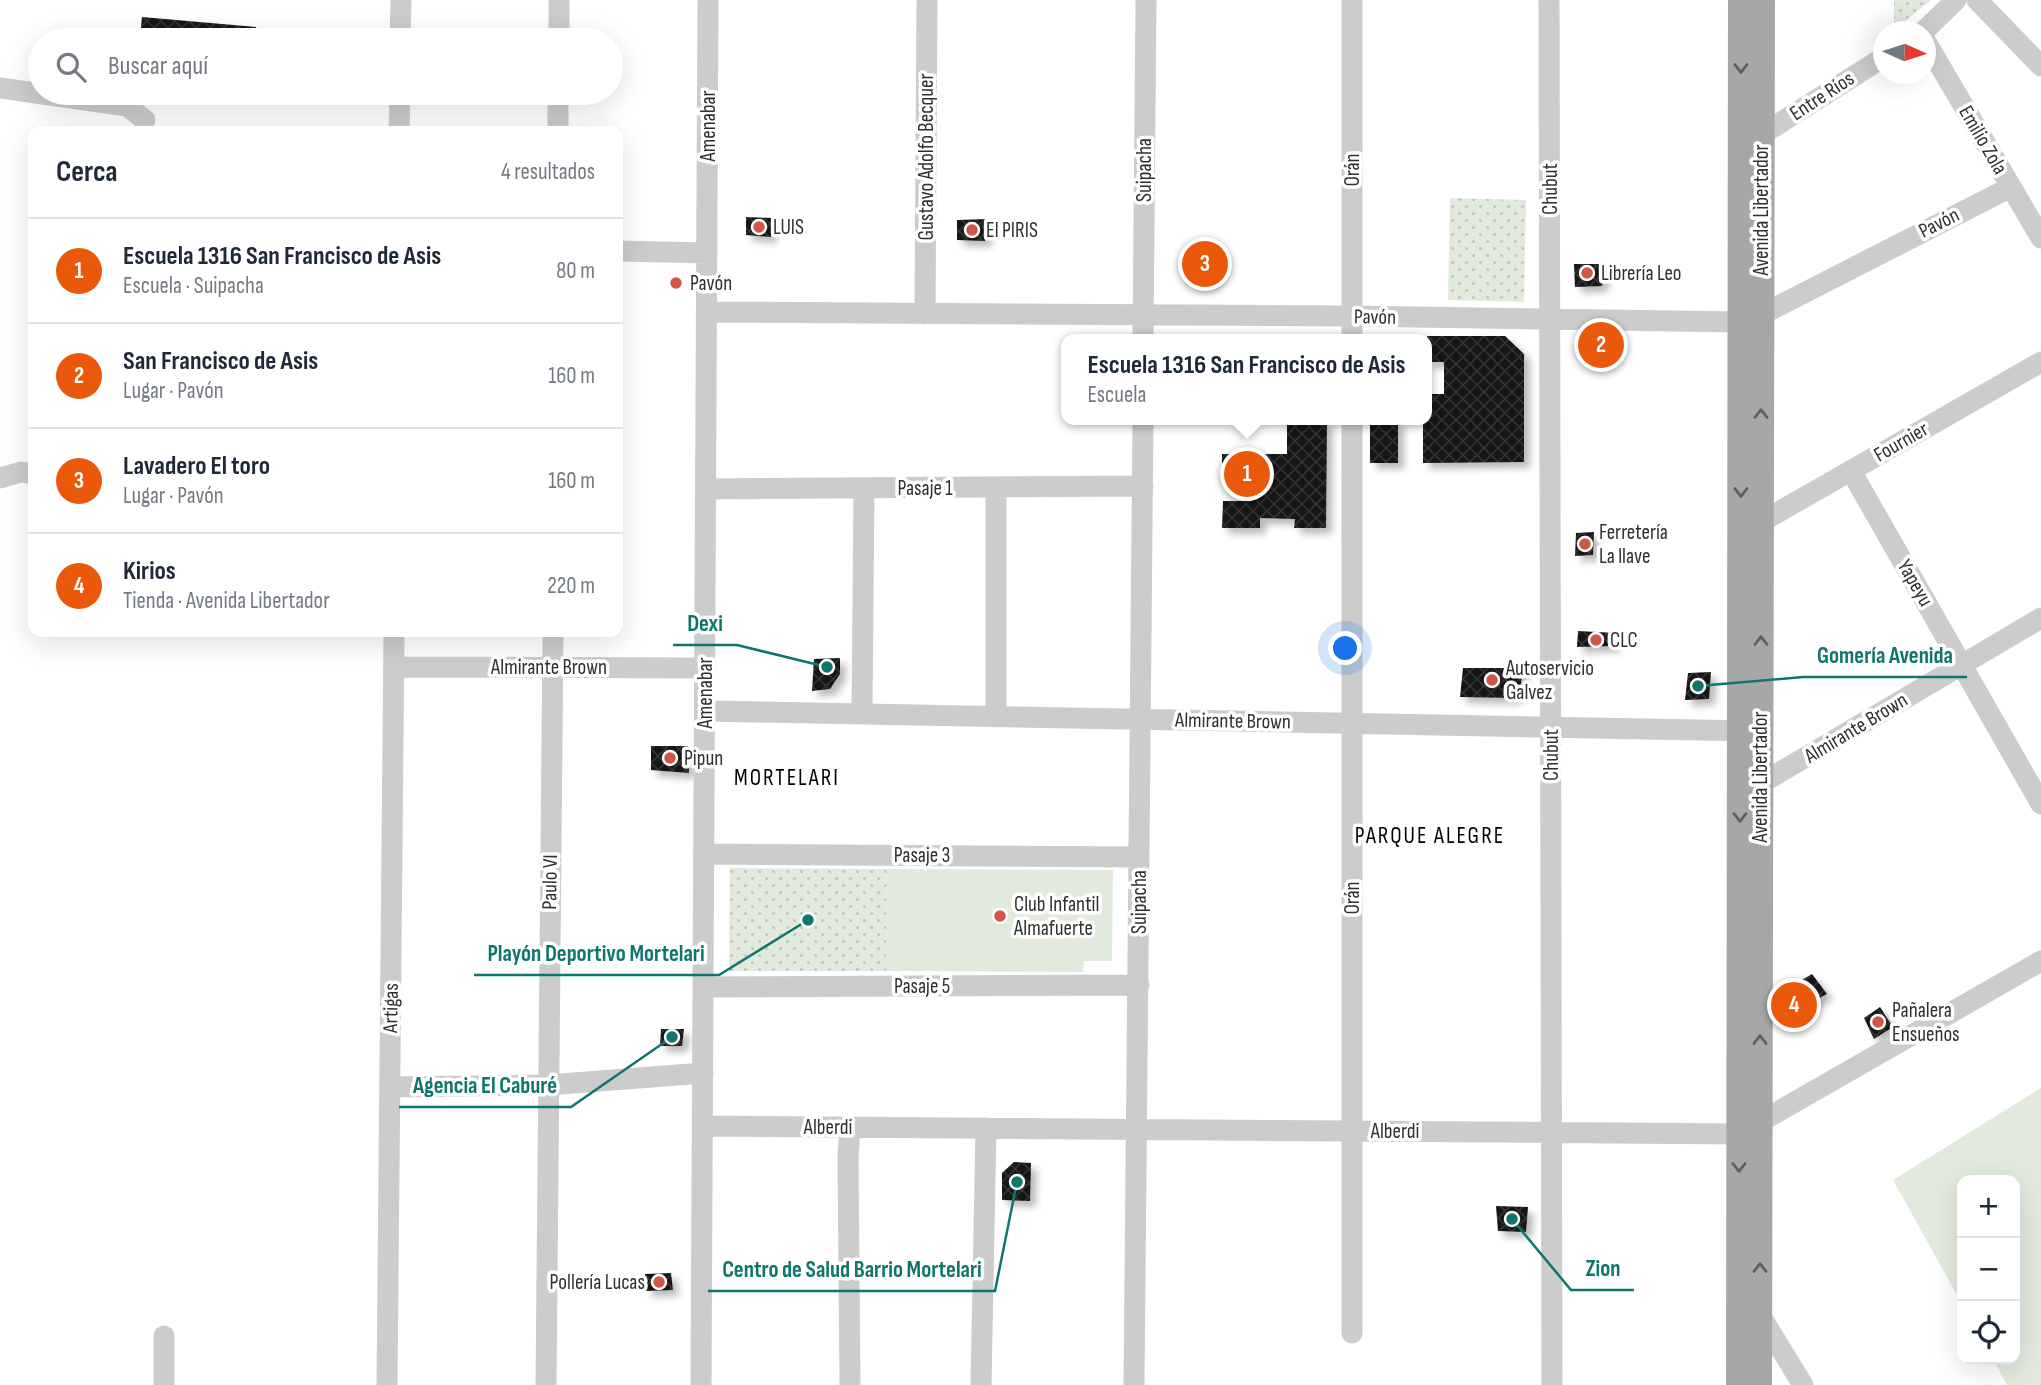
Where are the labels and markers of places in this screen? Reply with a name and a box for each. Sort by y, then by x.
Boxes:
place label: LUIS [773,215,804,240]
place label: El PIRIS [986,218,1038,243]
marker: LUIS [751,219,767,235]
marker: El PIRIS [964,222,980,238]
pin: 3 [1182,238,1228,290]
place label: Librería Leo [1601,261,1682,286]
marker: Librería Leo [1579,265,1595,281]
place label: Pavón [690,271,732,296]
marker: Pavón [668,275,684,291]
pin: 2 [1578,319,1624,371]
pin: 1 [1224,448,1270,500]
place label: Ferretería La llave [1599,520,1668,569]
marker: Ferretería La llave [1577,536,1593,552]
callout: Dexi [673,601,737,645]
place label: CLC [1610,628,1638,653]
marker: CLC [1588,632,1604,648]
callout: Gomería Avenida [1803,633,1967,677]
place label: Autoservicio Galvez [1505,656,1594,705]
marker: Autoservicio Galvez [1484,672,1500,688]
place label: Pipun [684,746,723,771]
marker: Pipun [662,750,678,766]
place label: Club Infantil Almafuerte [1013,892,1099,941]
marker: Club Infantil Almafuerte [992,908,1008,924]
callout: Playón Deportivo Mortelari [474,931,719,975]
pin: 4 [1771,979,1817,1031]
place label: Pañalera Ensueños [1892,998,1960,1047]
marker: Pañalera Ensueños [1870,1014,1886,1030]
callout: Agencia El Caburé [399,1063,571,1107]
callout: Zion [1571,1246,1634,1290]
callout: Centro de Salud Barrio Mortelari [708,1247,995,1291]
place label: Pollería Lucas [550,1270,645,1295]
marker: Pollería Lucas [651,1274,667,1290]

